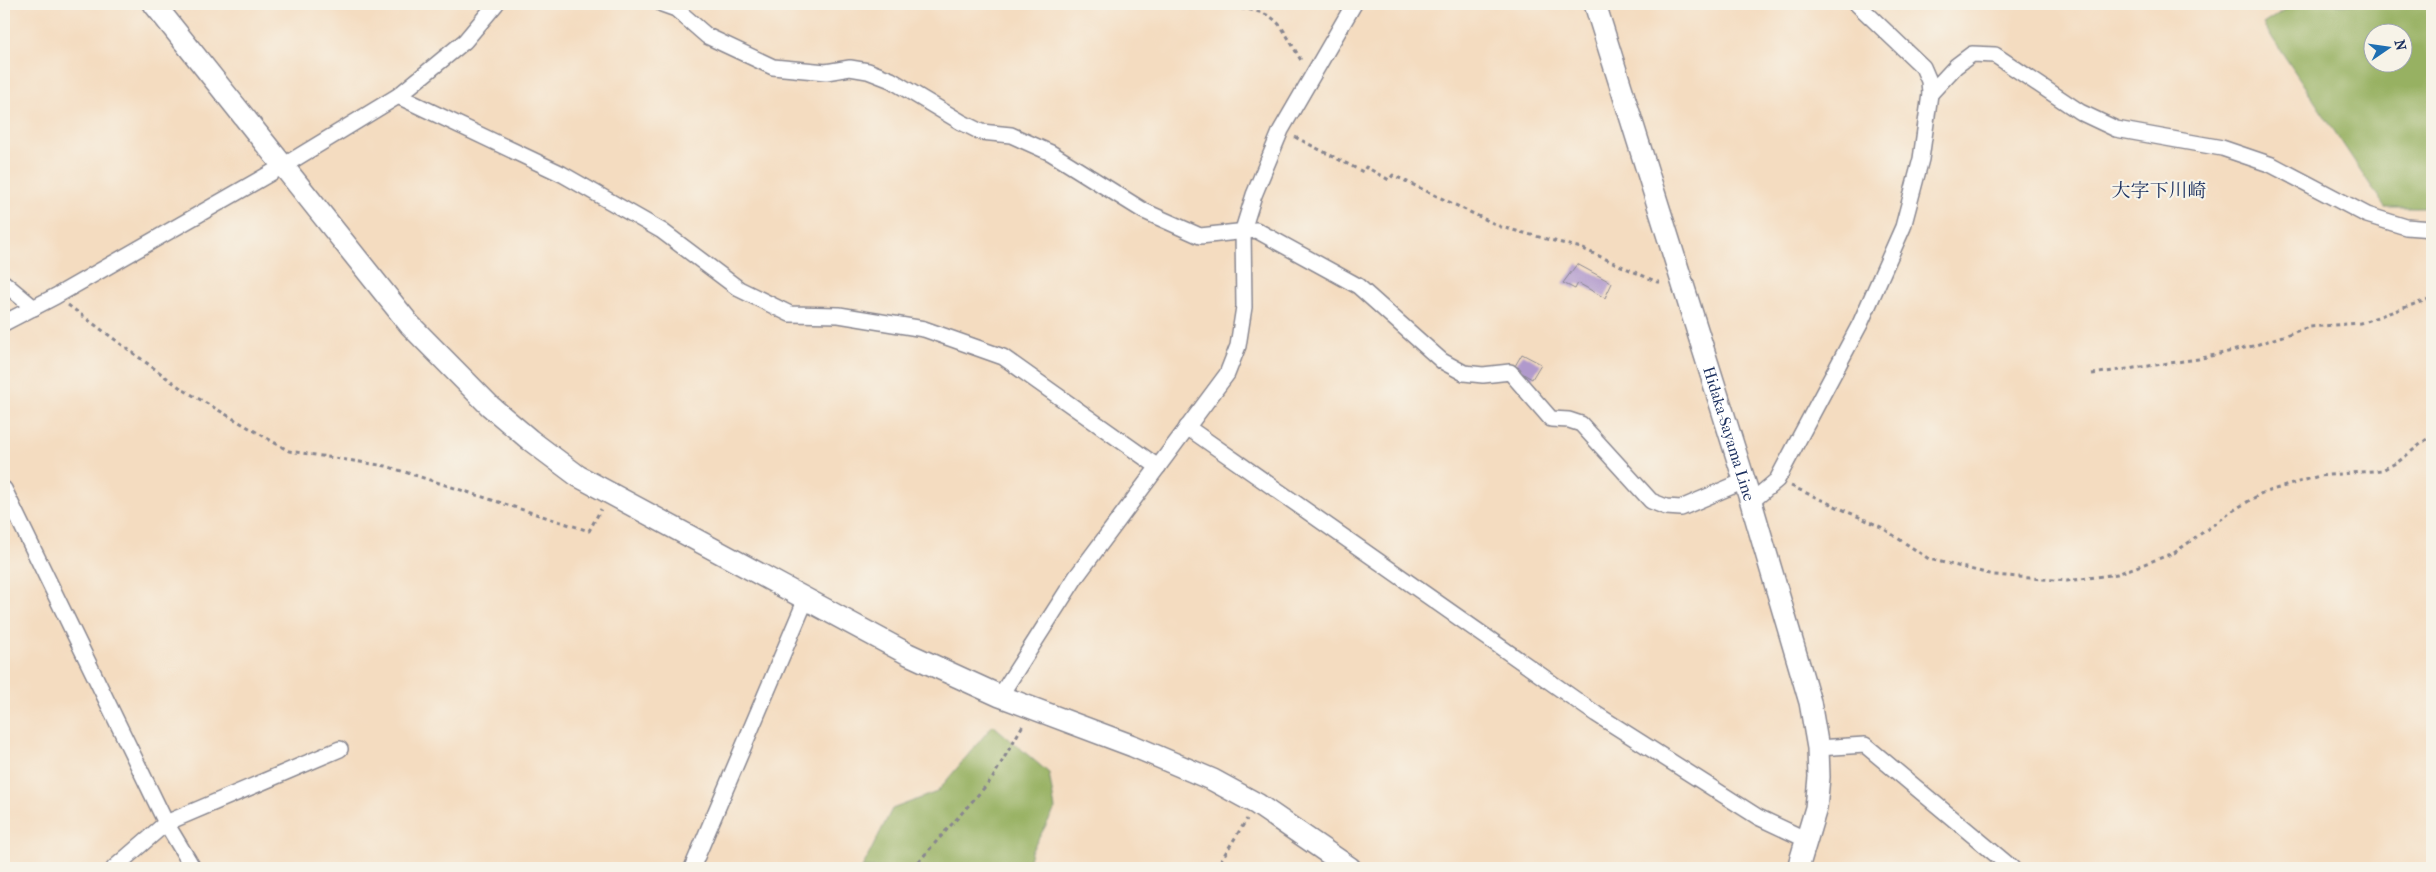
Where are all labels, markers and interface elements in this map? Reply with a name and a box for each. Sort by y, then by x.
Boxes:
north arrow [2364,22,2414,72]
text: N [2391,38,2410,53]
district label: 大字下川崎 [2111,180,2207,202]
street label: Hidaka-Sayama Line [1699,364,1759,503]

